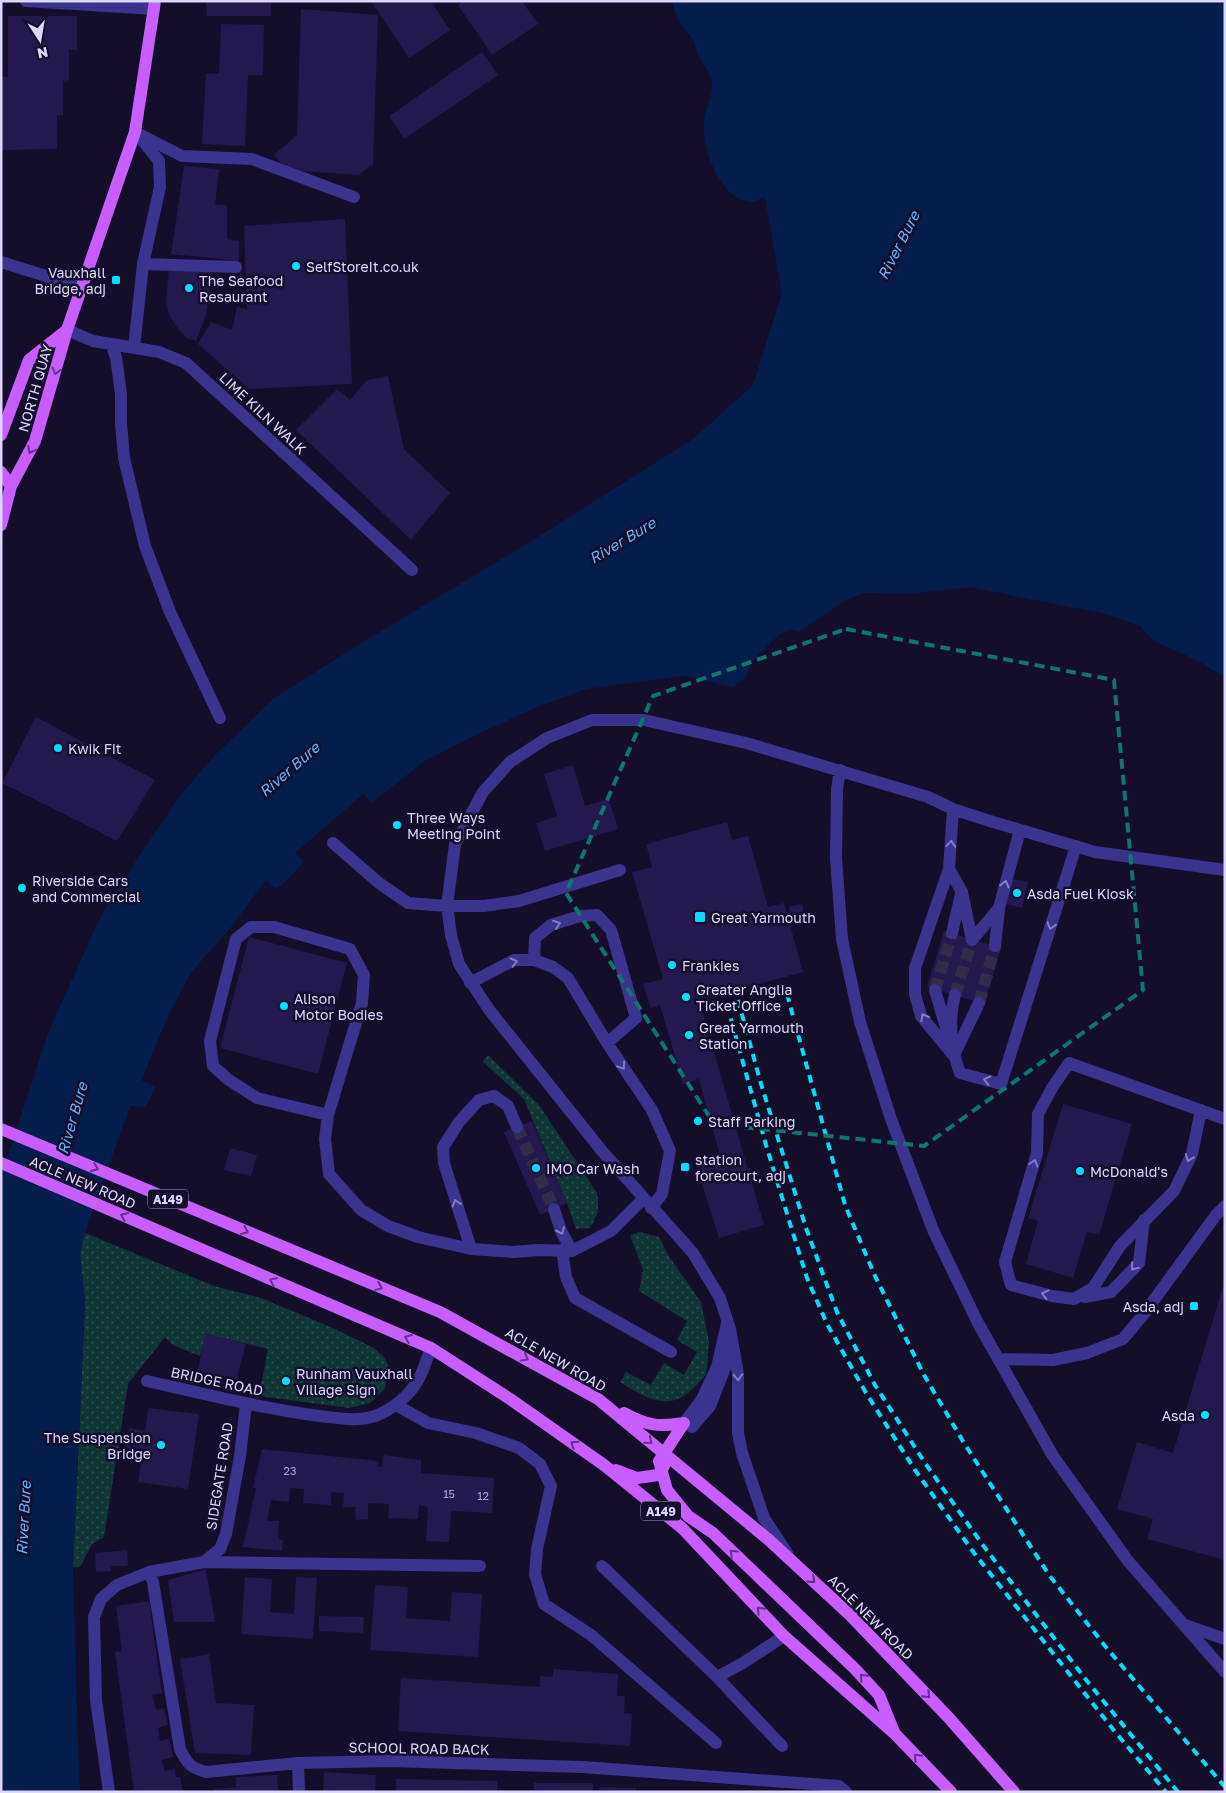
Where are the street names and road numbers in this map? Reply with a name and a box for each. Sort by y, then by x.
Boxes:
street label: NORTH QUAY [14,342,56,434]
street label: LIME KILN WALK [216,369,310,458]
street label: ACLE NEW ROAD [27,1152,139,1212]
road number: A149 [148,1190,188,1208]
street label: ACLE NEW ROAD [503,1323,609,1395]
street label: BRIDGE ROAD [169,1363,265,1399]
street label: SIDEGATE ROAD [202,1421,236,1531]
road number: A149 [641,1502,681,1520]
street label: ACLE NEW ROAD [825,1571,917,1663]
street label: SCHOOL ROAD BACK [348,1738,490,1758]

